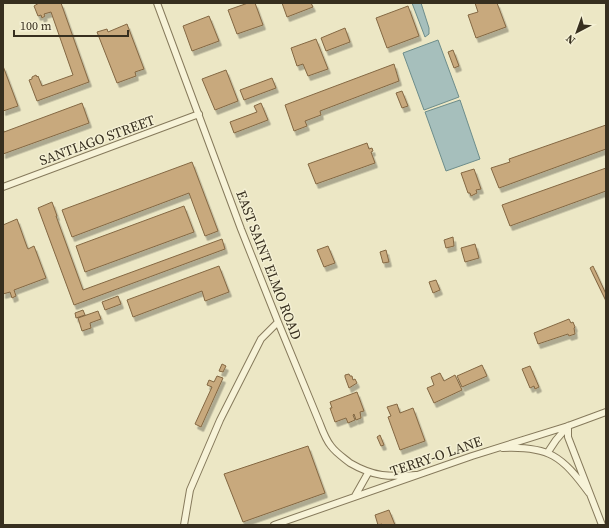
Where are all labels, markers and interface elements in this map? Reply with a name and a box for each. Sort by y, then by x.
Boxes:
scale bar [14,12,128,38]
north arrow [557,12,597,52]
text: 100 m [20,18,52,34]
text: N [563,31,579,47]
street label: SANTIAGO STREET [36,110,158,170]
street label: EAST SAINT ELMO ROAD [231,187,307,343]
street label: TERRY-O LANE [387,431,485,481]

